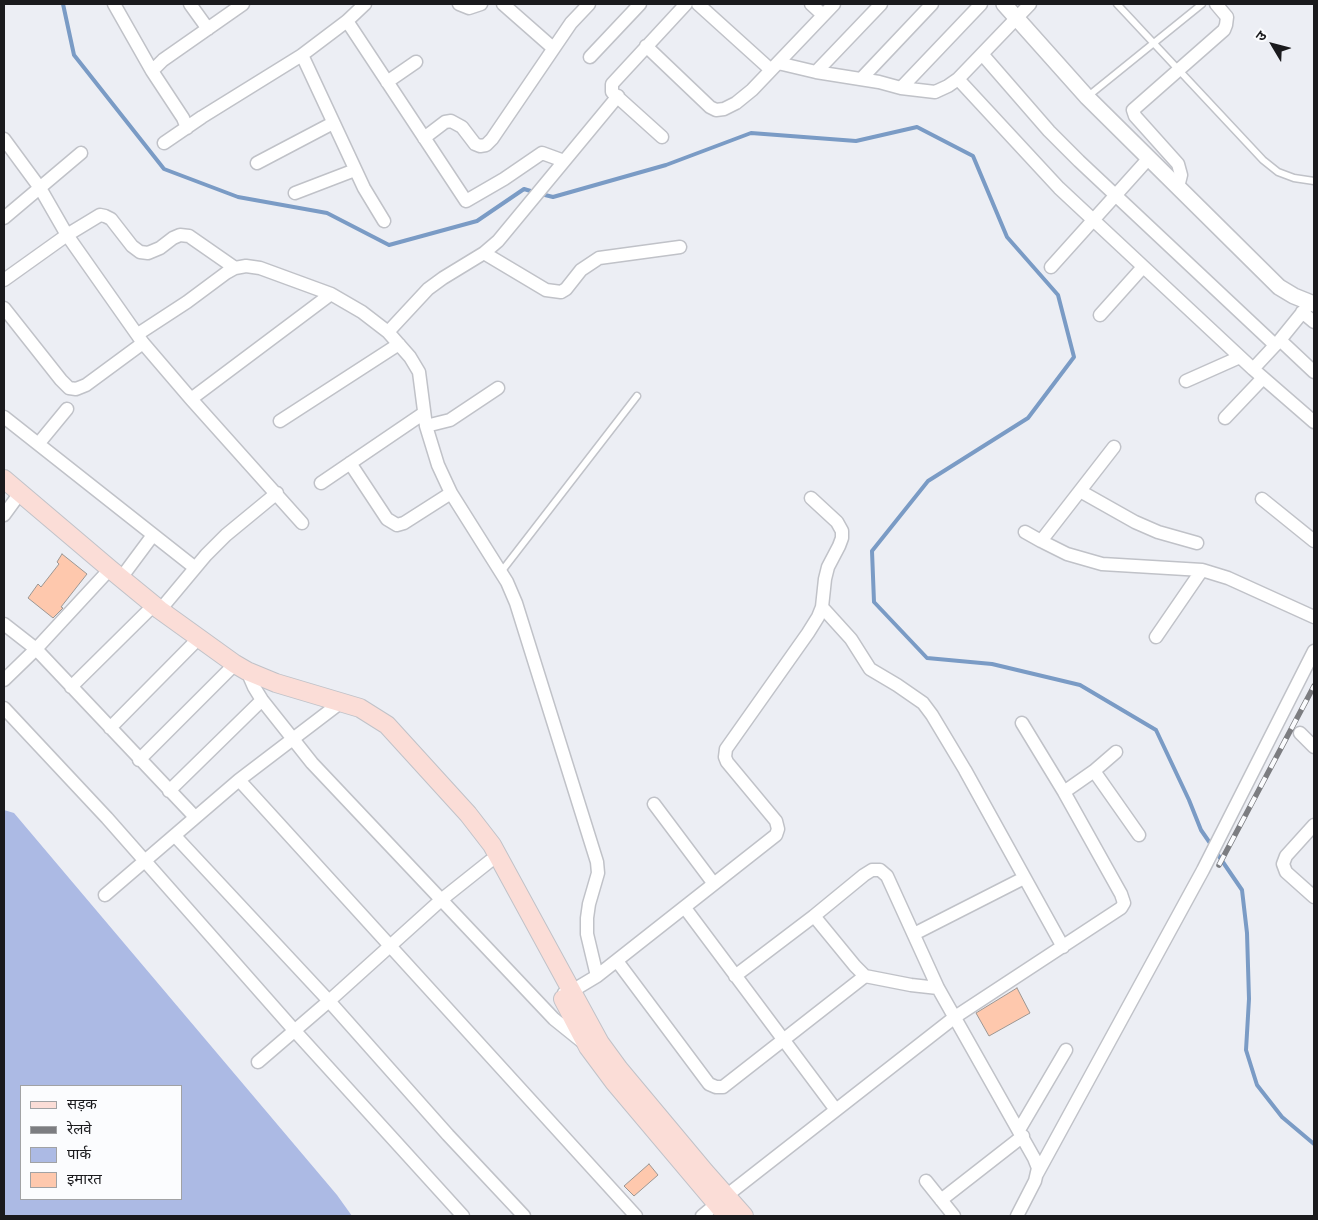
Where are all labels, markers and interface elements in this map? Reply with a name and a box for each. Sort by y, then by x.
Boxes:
north arrow [1248,20,1298,70]
text: उ [1251,27,1271,45]
legend [20,1085,182,1200]
text: सड़क [67,1094,97,1114]
text: रेलवे [67,1119,92,1139]
text: पार्क [67,1144,91,1164]
text: इमारत [67,1169,102,1189]

